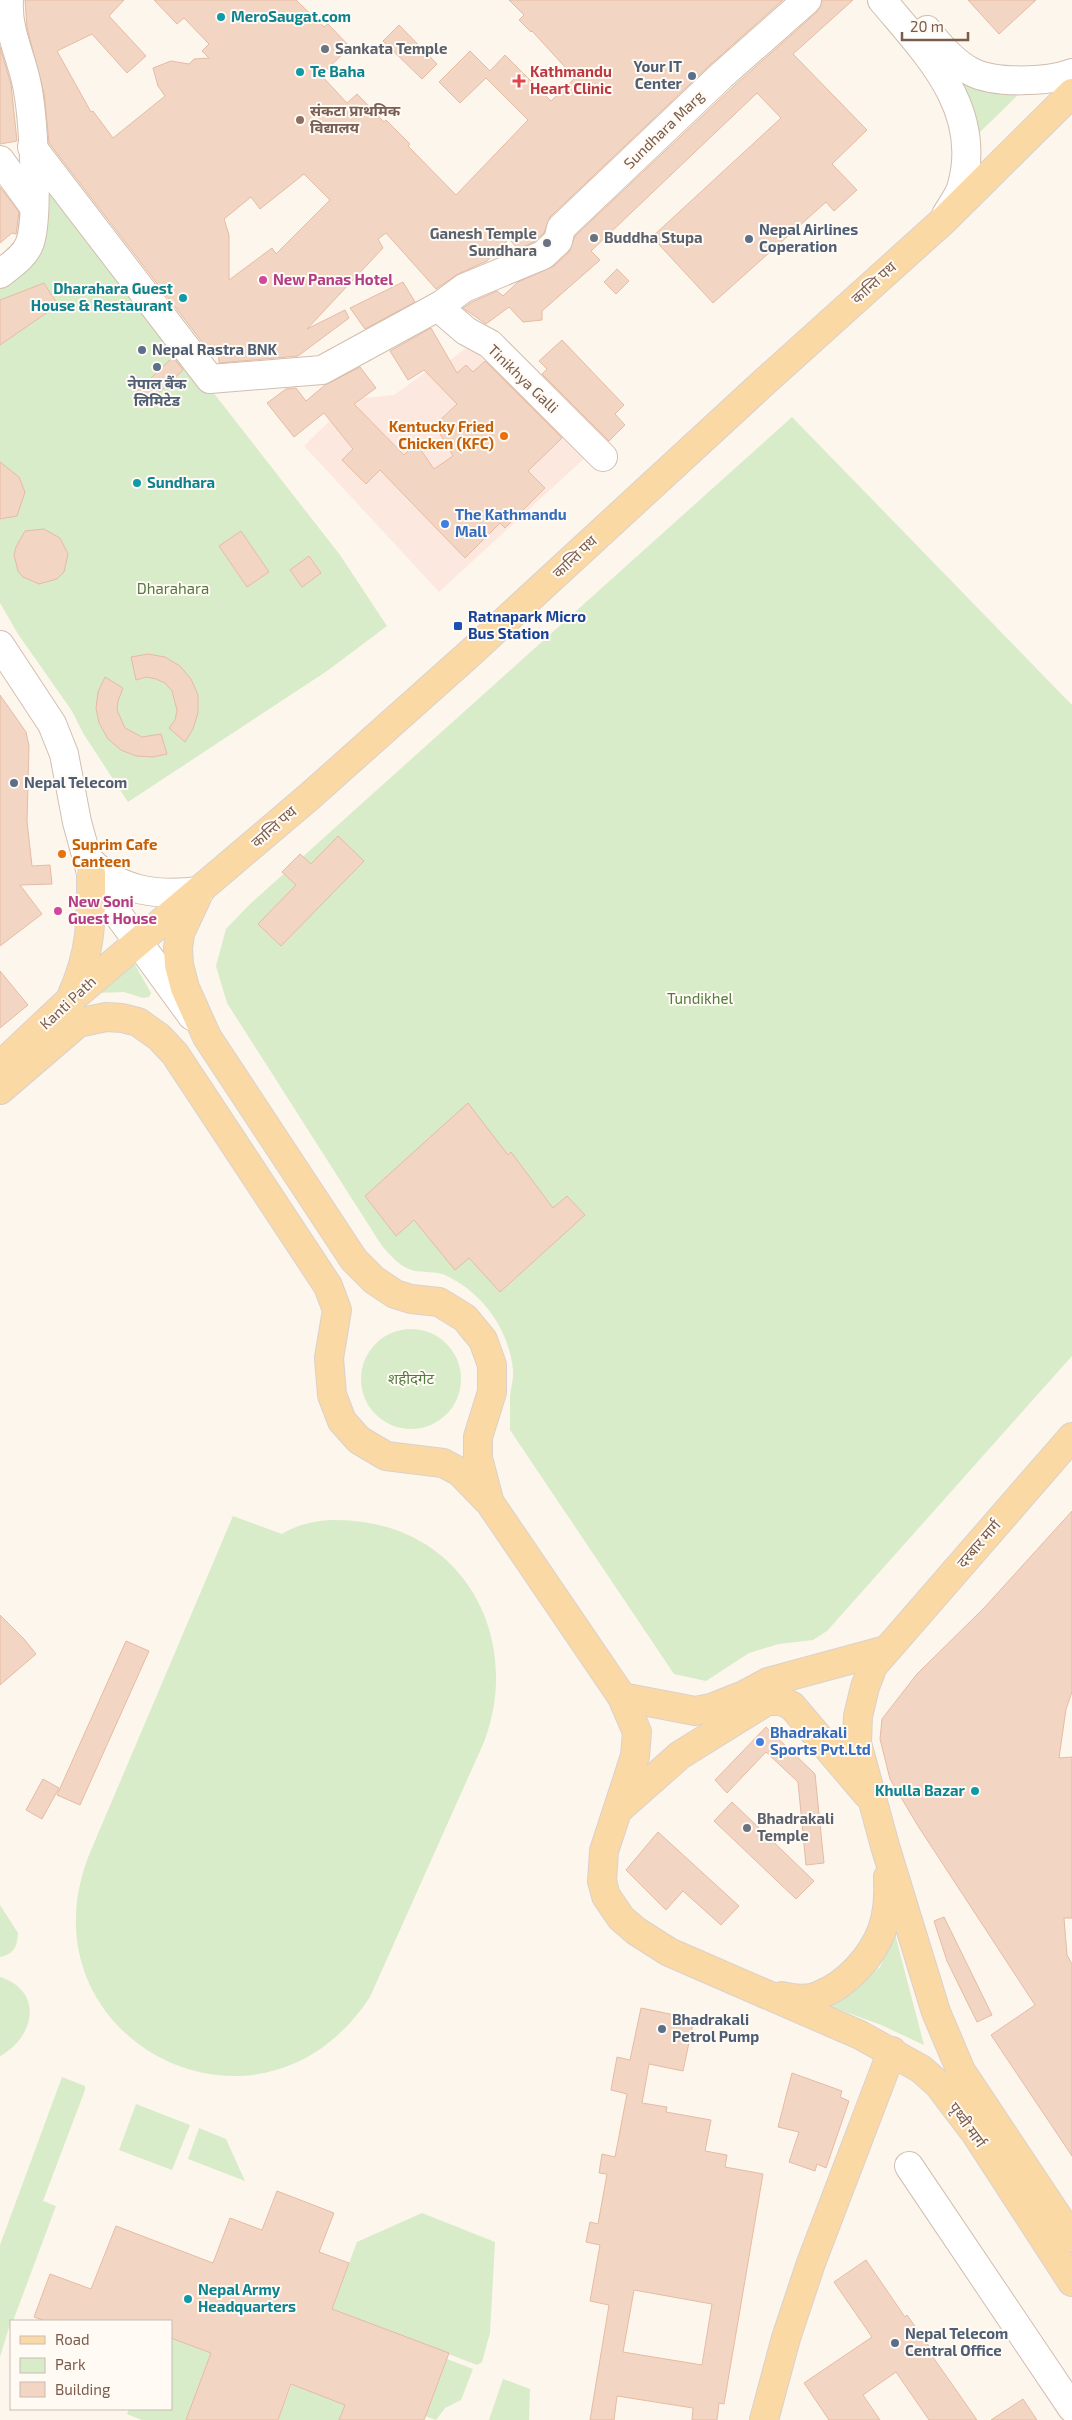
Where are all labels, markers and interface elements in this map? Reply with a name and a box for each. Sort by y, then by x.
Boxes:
place label: MeroSaugat.com [231,7,351,25]
scale bar [902,10,968,42]
marker: MeroSaugat.com [215,11,227,23]
text: 20 m [910,17,944,35]
place label: Sankata Temple [335,39,448,57]
marker: Sankata Temple [319,43,331,55]
place label: Your IT Center [633,57,683,92]
place label: Te Baha [310,62,365,80]
place label: Kathmandu Heart Clinic [530,62,612,97]
marker: Te Baha [294,66,306,78]
marker: Your IT Center [686,70,698,82]
marker: Kathmandu Heart Clinic [512,74,526,88]
street label: Sundhara Marg [619,86,708,172]
place label: संकटा प्राथमिक विद्यालय [310,101,401,136]
marker: संकटा प्राथमिक विद्यालय [294,114,306,126]
place label: Nepal Airlines Coperation [759,220,858,255]
place label: Ganesh Temple Sundhara [430,224,537,259]
place label: Buddha Stupa [604,228,703,246]
marker: Buddha Stupa [588,232,600,244]
marker: Nepal Airlines Coperation [743,233,755,245]
marker: Ganesh Temple Sundhara [541,237,553,249]
street label: कान्ति पथ [847,257,900,307]
place label: New Panas Hotel [273,270,393,288]
marker: New Panas Hotel [257,274,269,286]
place label: Dharahara Guest House & Restaurant [31,279,173,314]
marker: Dharahara Guest House & Restaurant [177,292,189,304]
place label: Nepal Rastra BNK [152,340,278,358]
street label: Tinikhya Galli [485,340,563,416]
marker: Nepal Rastra BNK [136,344,148,356]
marker: नेपाल बैंक लिमिटेड [151,361,163,373]
place label: नेपाल बैंक लिमिटेड [128,374,187,409]
place label: Kentucky Fried Chicken (KFC) [389,417,494,452]
marker: Kentucky Fried Chicken (KFC) [498,430,510,442]
place label: Sundhara [147,473,215,491]
marker: Sundhara [131,477,143,489]
place label: The Kathmandu Mall [455,505,567,540]
marker: The Kathmandu Mall [439,518,451,530]
street label: कान्ति पथ [548,531,600,581]
park label: Dharahara [137,579,209,597]
place label: Ratnapark Micro Bus Station [468,607,586,642]
marker: Ratnapark Micro Bus Station [452,620,464,632]
place label: Nepal Telecom [24,773,127,791]
marker: Nepal Telecom [8,777,20,789]
street label: कान्ति पथ [247,802,300,851]
place label: Suprim Cafe Canteen [72,835,158,870]
marker: Suprim Cafe Canteen [56,848,68,860]
place label: New Soni Guest House [68,892,157,927]
marker: New Soni Guest House [52,905,64,917]
street label: Kanti Path [36,972,99,1033]
park label: Tundikhel [667,989,733,1007]
park label: शहीदगेट [388,1369,434,1387]
street label: दरबार मार्ग [953,1515,1004,1571]
place label: Bhadrakali Sports Pvt.Ltd [770,1723,871,1758]
marker: Bhadrakali Sports Pvt.Ltd [754,1736,766,1748]
place label: Khulla Bazar [875,1781,966,1799]
marker: Khulla Bazar [969,1785,981,1797]
place label: Bhadrakali Temple [757,1809,834,1844]
marker: Bhadrakali Temple [741,1822,753,1834]
place label: Bhadrakali Petrol Pump [672,2010,759,2045]
marker: Bhadrakali Petrol Pump [656,2023,668,2035]
street label: पृथ्वी मार्ग [944,2098,991,2152]
place label: Nepal Army Headquarters [198,2280,296,2315]
marker: Nepal Army Headquarters [182,2293,194,2305]
legend [10,2320,172,2410]
place label: Nepal Telecom Central Office [905,2324,1008,2359]
text: Road [55,2330,90,2348]
marker: Nepal Telecom Central Office [889,2337,901,2349]
text: Park [55,2355,86,2373]
text: Building [55,2380,111,2398]

